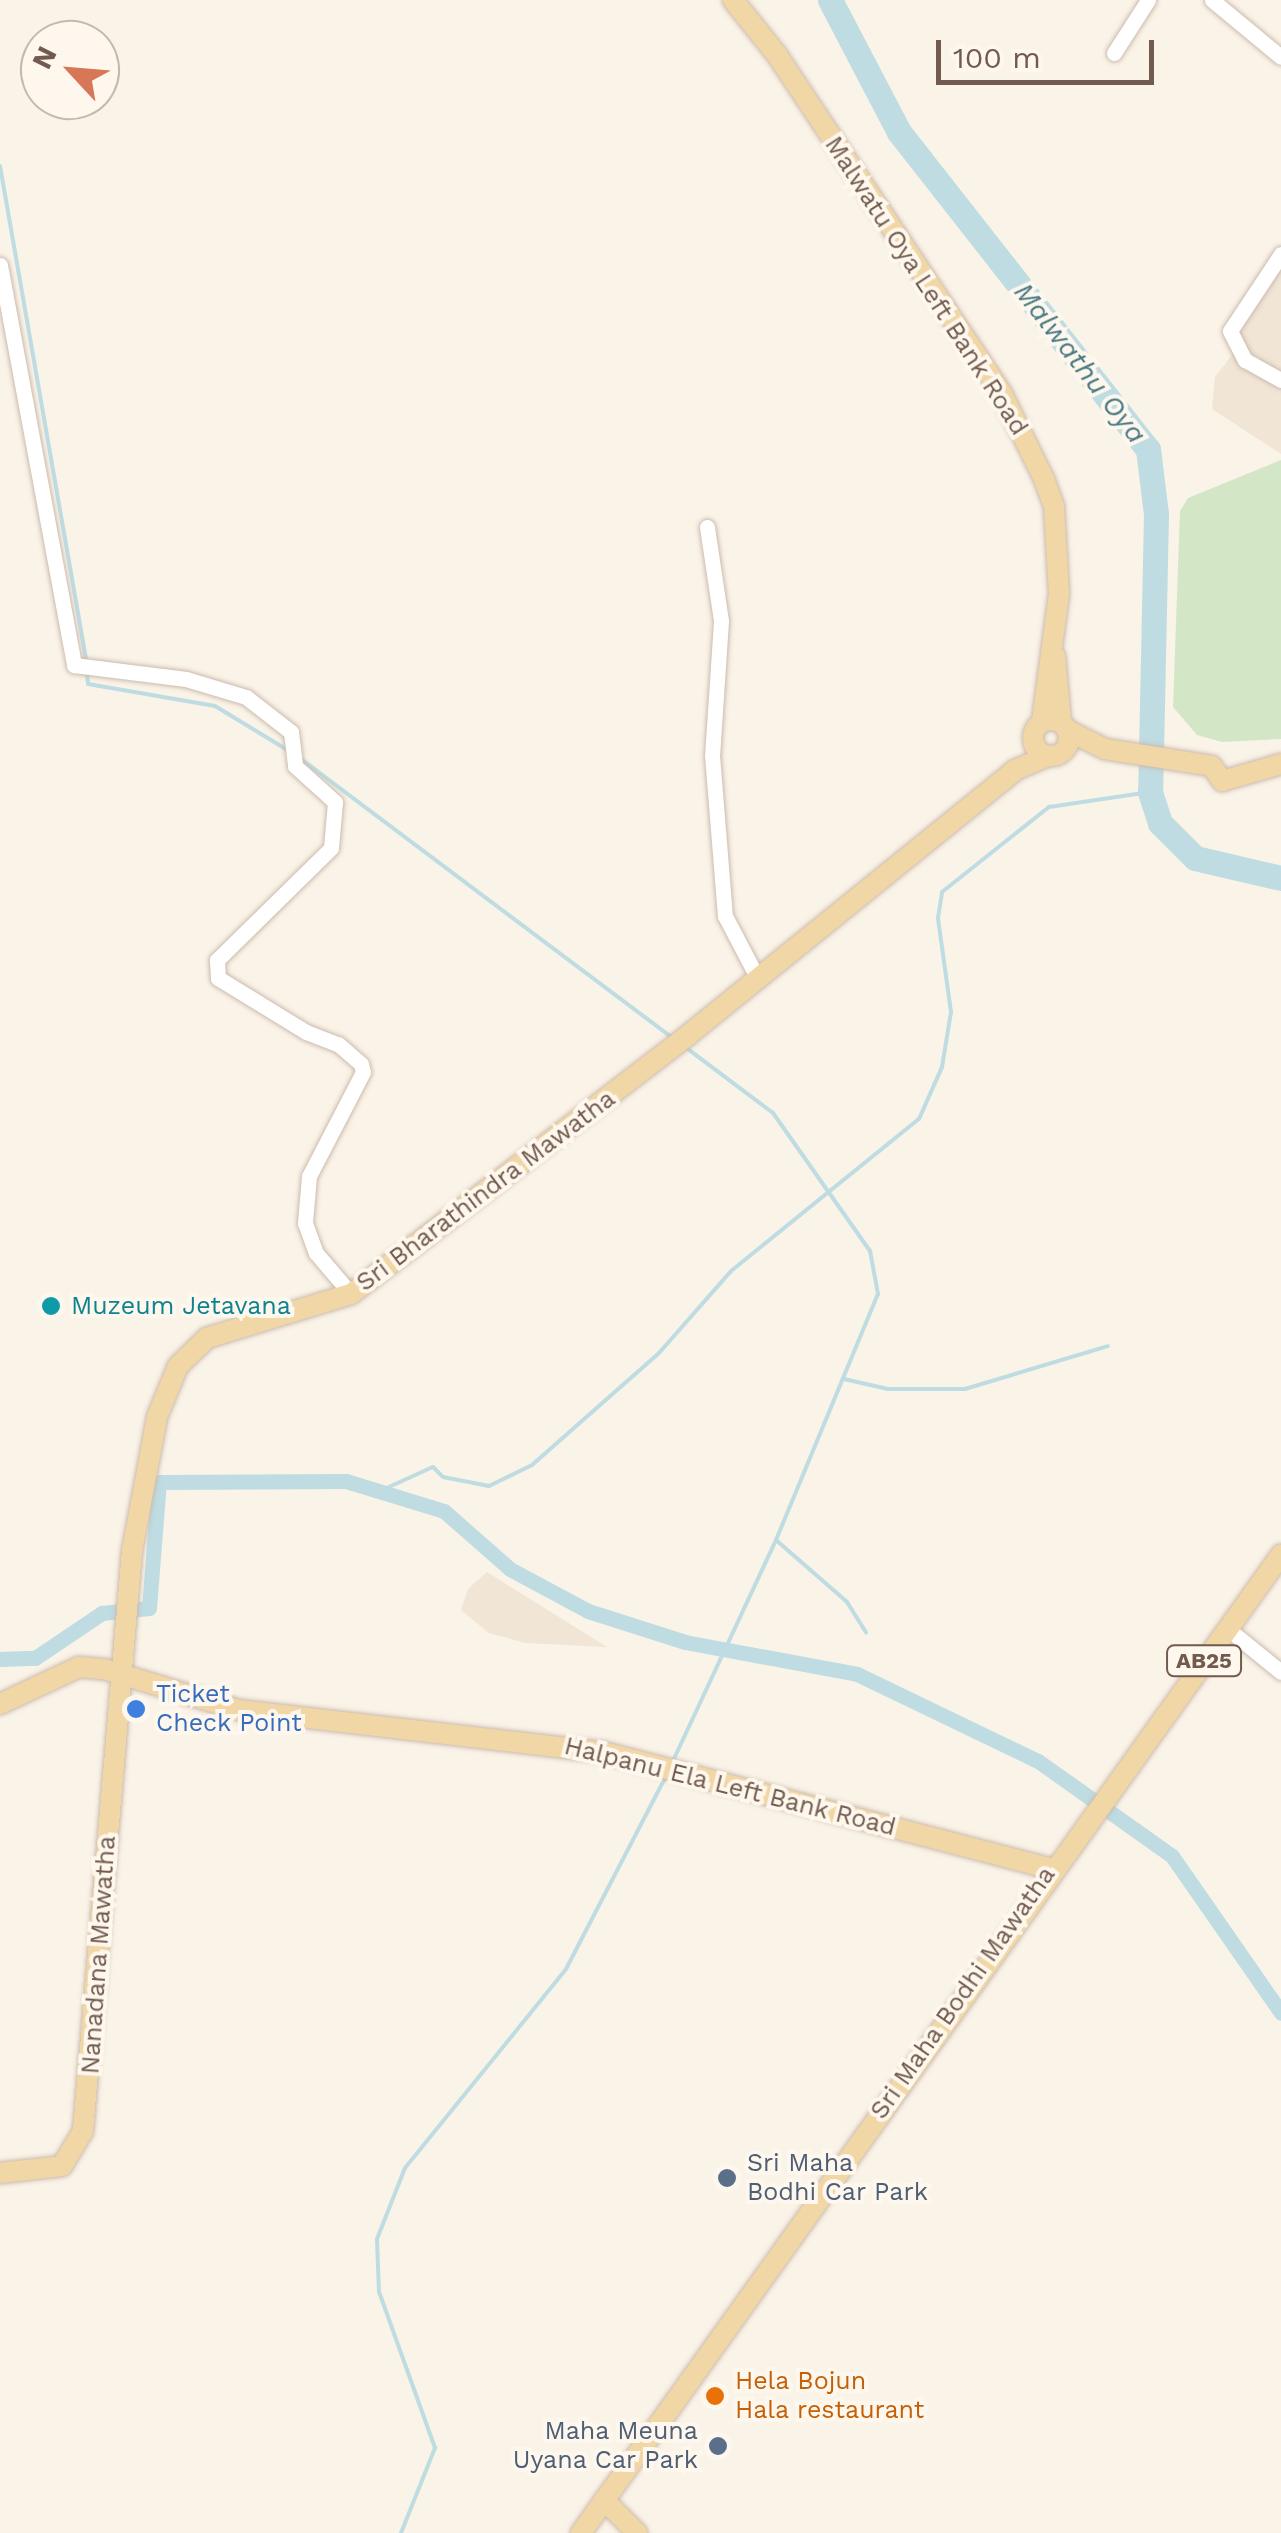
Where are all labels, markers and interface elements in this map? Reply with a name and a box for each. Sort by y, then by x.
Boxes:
north arrow [20,20,120,120]
scale bar [941,20,1158,82]
text: 100 m [953,40,1041,75]
text: N [25,41,64,74]
street label: Malwatu Oya Left Bank Road [818,131,1034,441]
water label: Malwathu Oya [1007,276,1153,450]
street label: Sri Bharathindra Mawatha [351,1084,621,1298]
place label: Muzeum Jetavana [71,1291,292,1321]
marker: Muzeum Jetavana [40,1295,62,1317]
road number: AB25 [1164,1644,1244,1678]
place label: Ticket Check Point [156,1680,302,1739]
marker: Ticket Check Point [125,1698,147,1720]
street label: Halpanu Ela Left Bank Road [561,1731,899,1843]
street label: Nanadana Mawatha [76,1835,122,2075]
street label: Sri Maha Bodhi Mawatha [864,1861,1062,2125]
place label: Sri Maha Bodhi Car Park [747,2149,928,2208]
marker: Sri Maha Bodhi Car Park [716,2167,738,2189]
place label: Hela Bojun Hala restaurant [735,2367,925,2426]
marker: Hela Bojun Hala restaurant [704,2385,726,2407]
place label: Maha Meuna Uyana Car Park [512,2417,698,2476]
marker: Maha Meuna Uyana Car Park [707,2435,729,2457]

